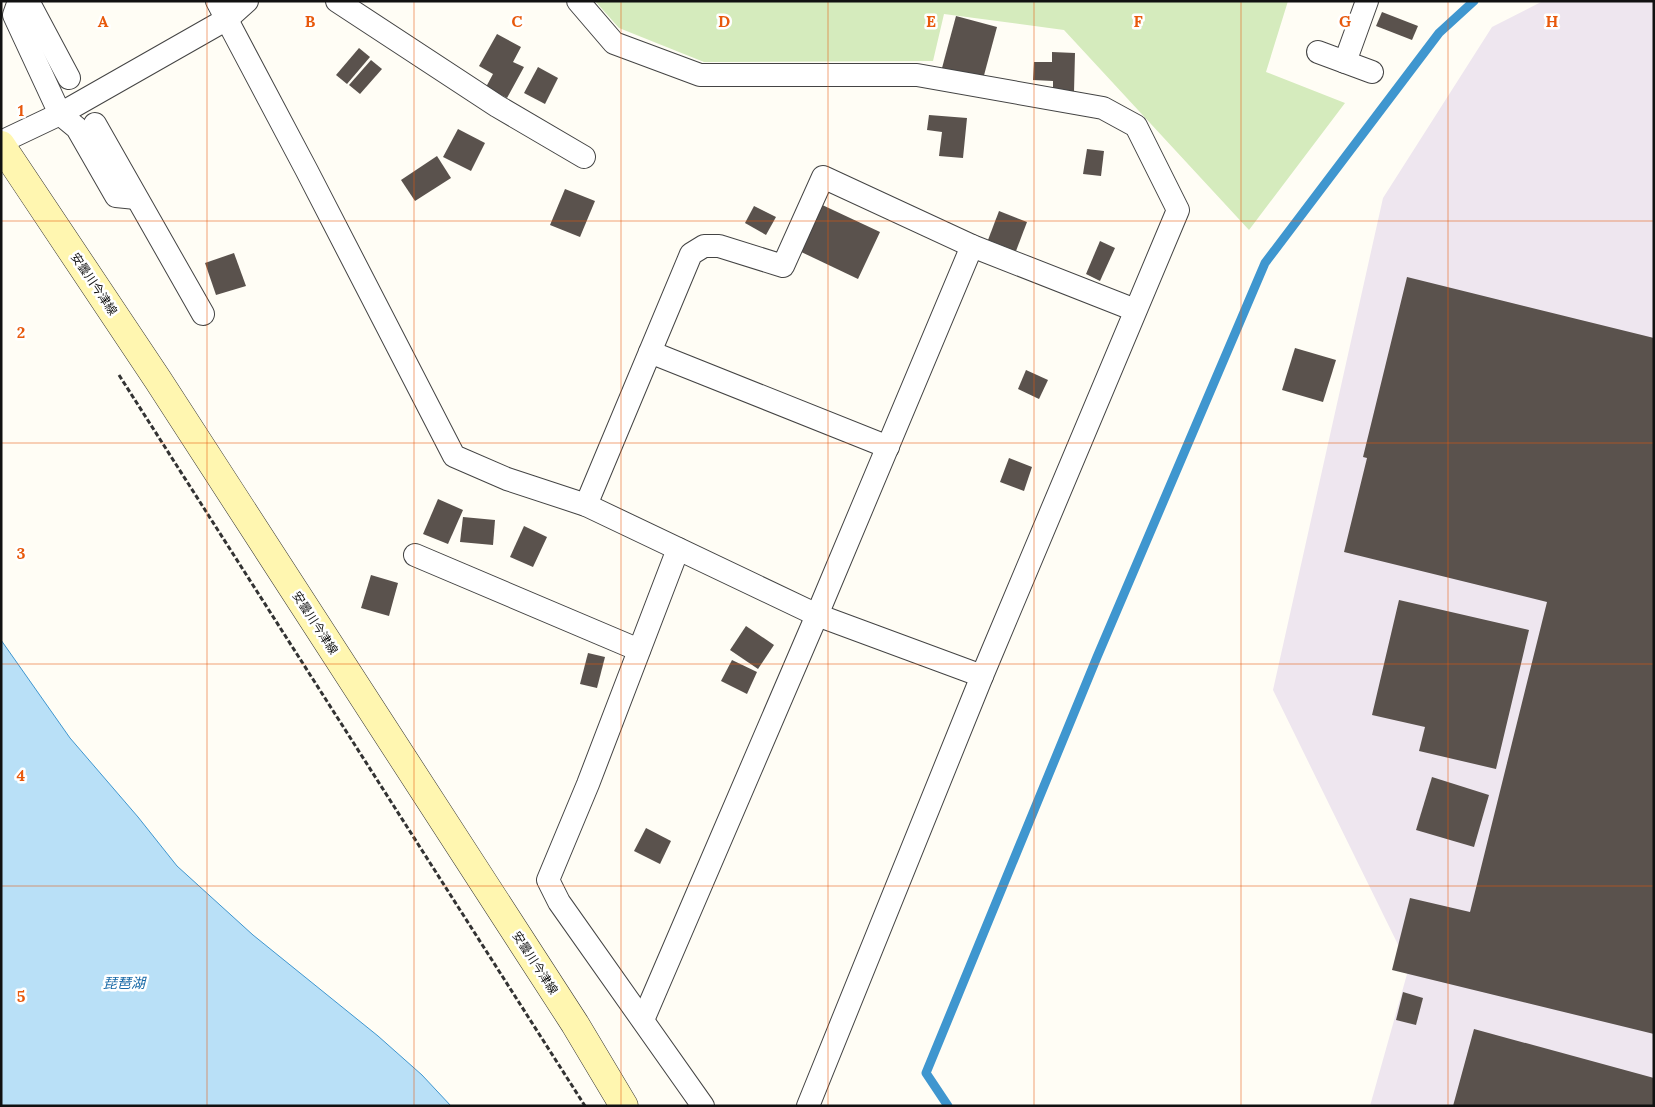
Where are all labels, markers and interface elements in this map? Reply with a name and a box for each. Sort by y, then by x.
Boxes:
text: A [98,11,109,31]
text: B [305,11,316,31]
text: C [511,11,523,31]
text: D [718,11,730,31]
text: E [926,11,936,31]
text: F [1133,11,1143,31]
text: G [1339,11,1351,31]
text: H [1546,11,1559,31]
text: 1 [18,100,24,120]
street label: 安曇川今津線 [68,250,121,318]
text: 2 [17,322,25,342]
text: 3 [17,543,26,563]
street label: 安曇川今津線 [290,588,341,657]
text: 4 [17,765,26,785]
street label: 安曇川今津線 [510,928,561,997]
water label: 琵琶湖 [103,974,147,992]
text: 5 [17,986,26,1006]

